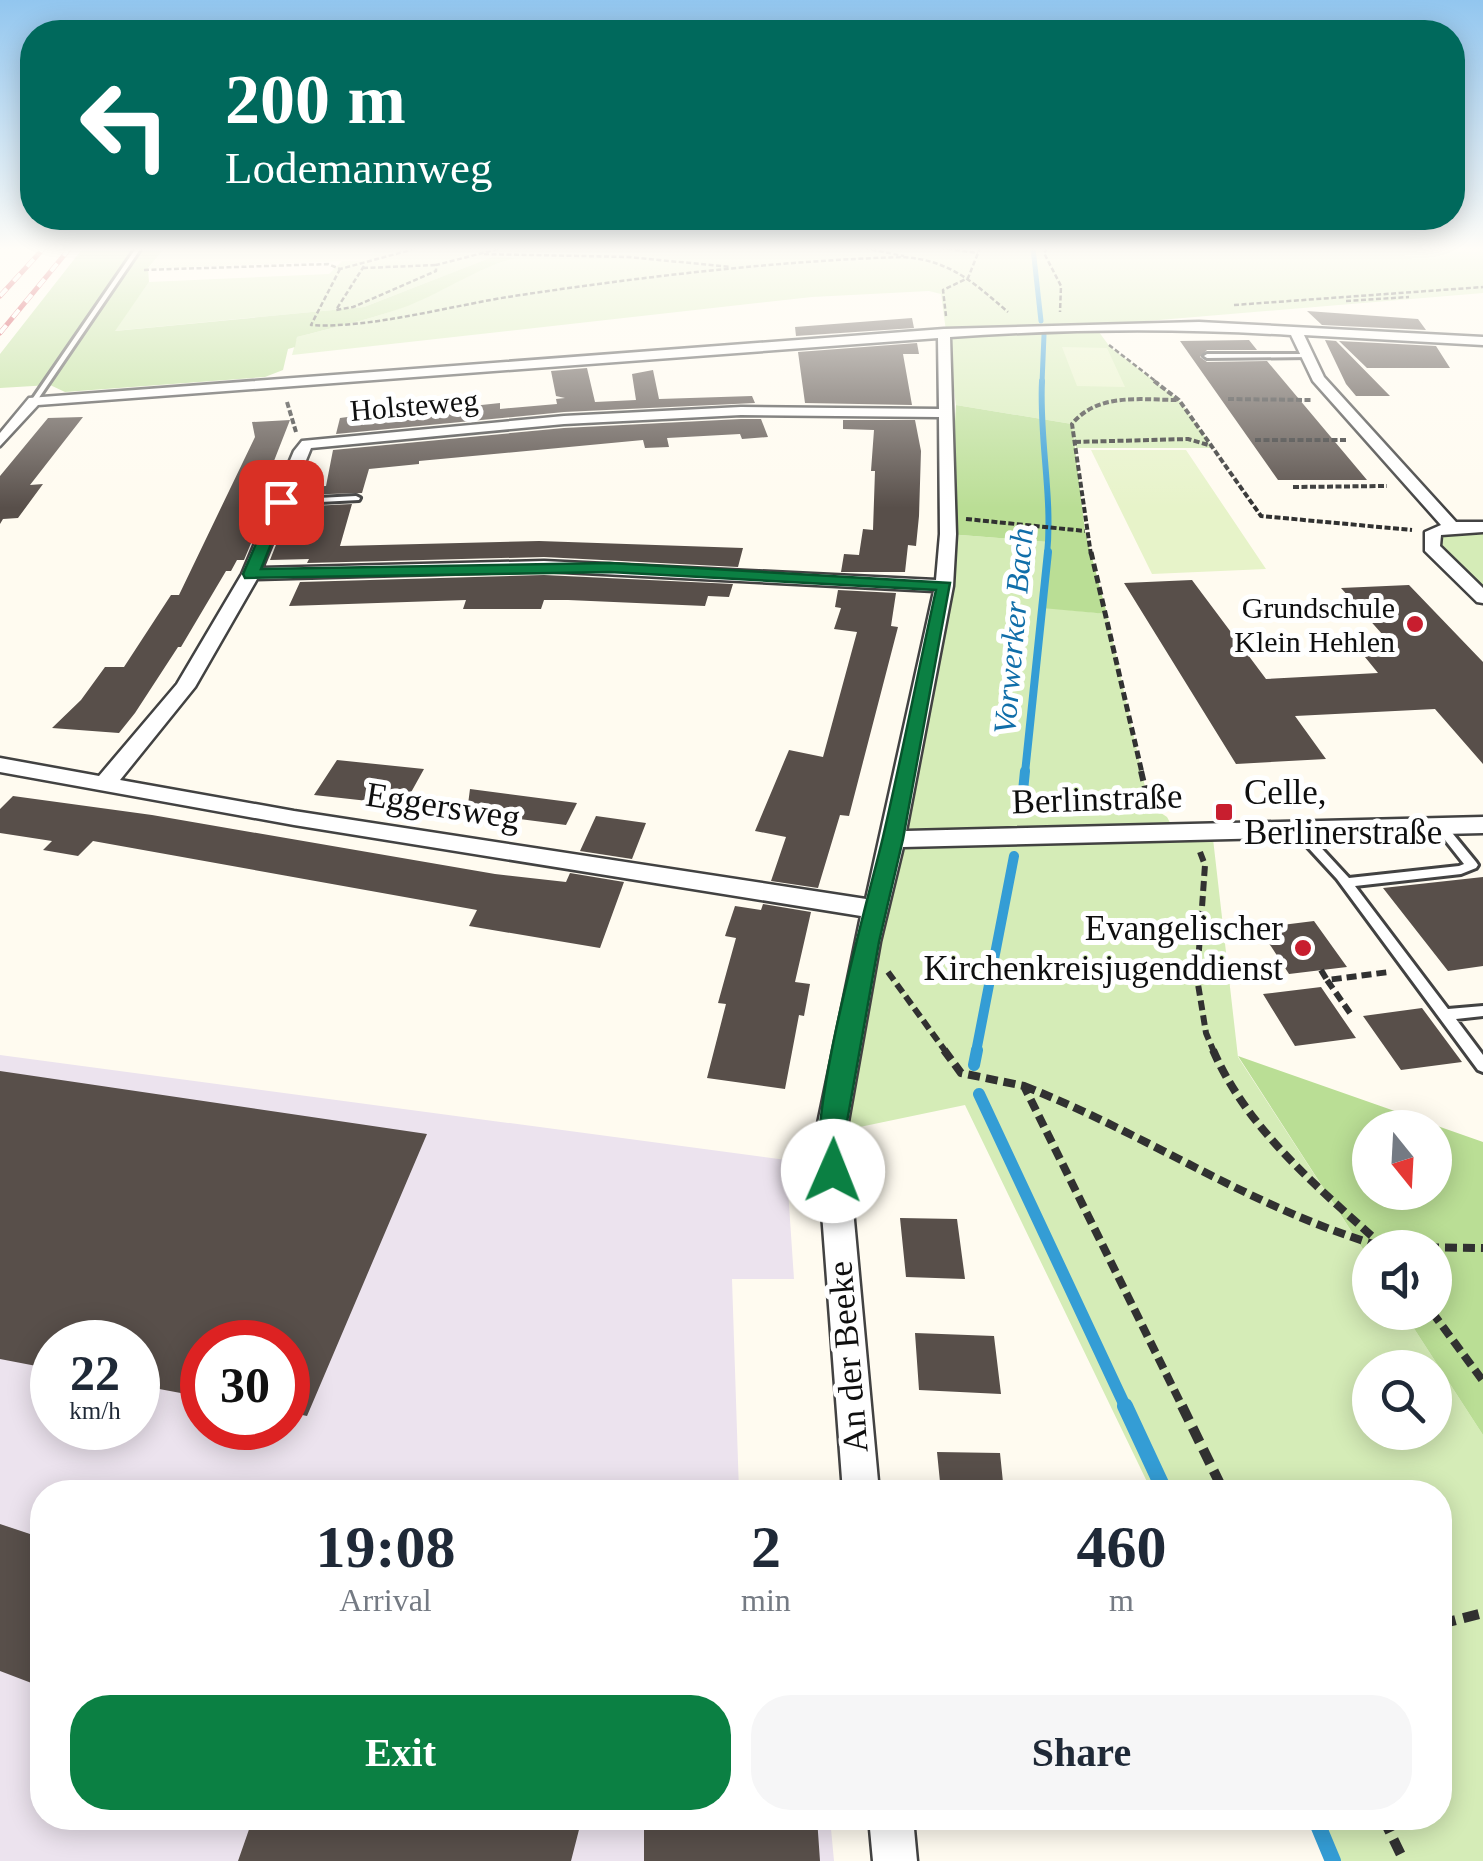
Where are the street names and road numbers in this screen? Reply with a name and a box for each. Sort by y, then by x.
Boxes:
street label: Holsteweg [349,383,479,427]
street label: Eggersweg [363,775,523,837]
street label: Berlinstraße [1011,777,1183,821]
street label: An der Beeke [820,1259,876,1455]

